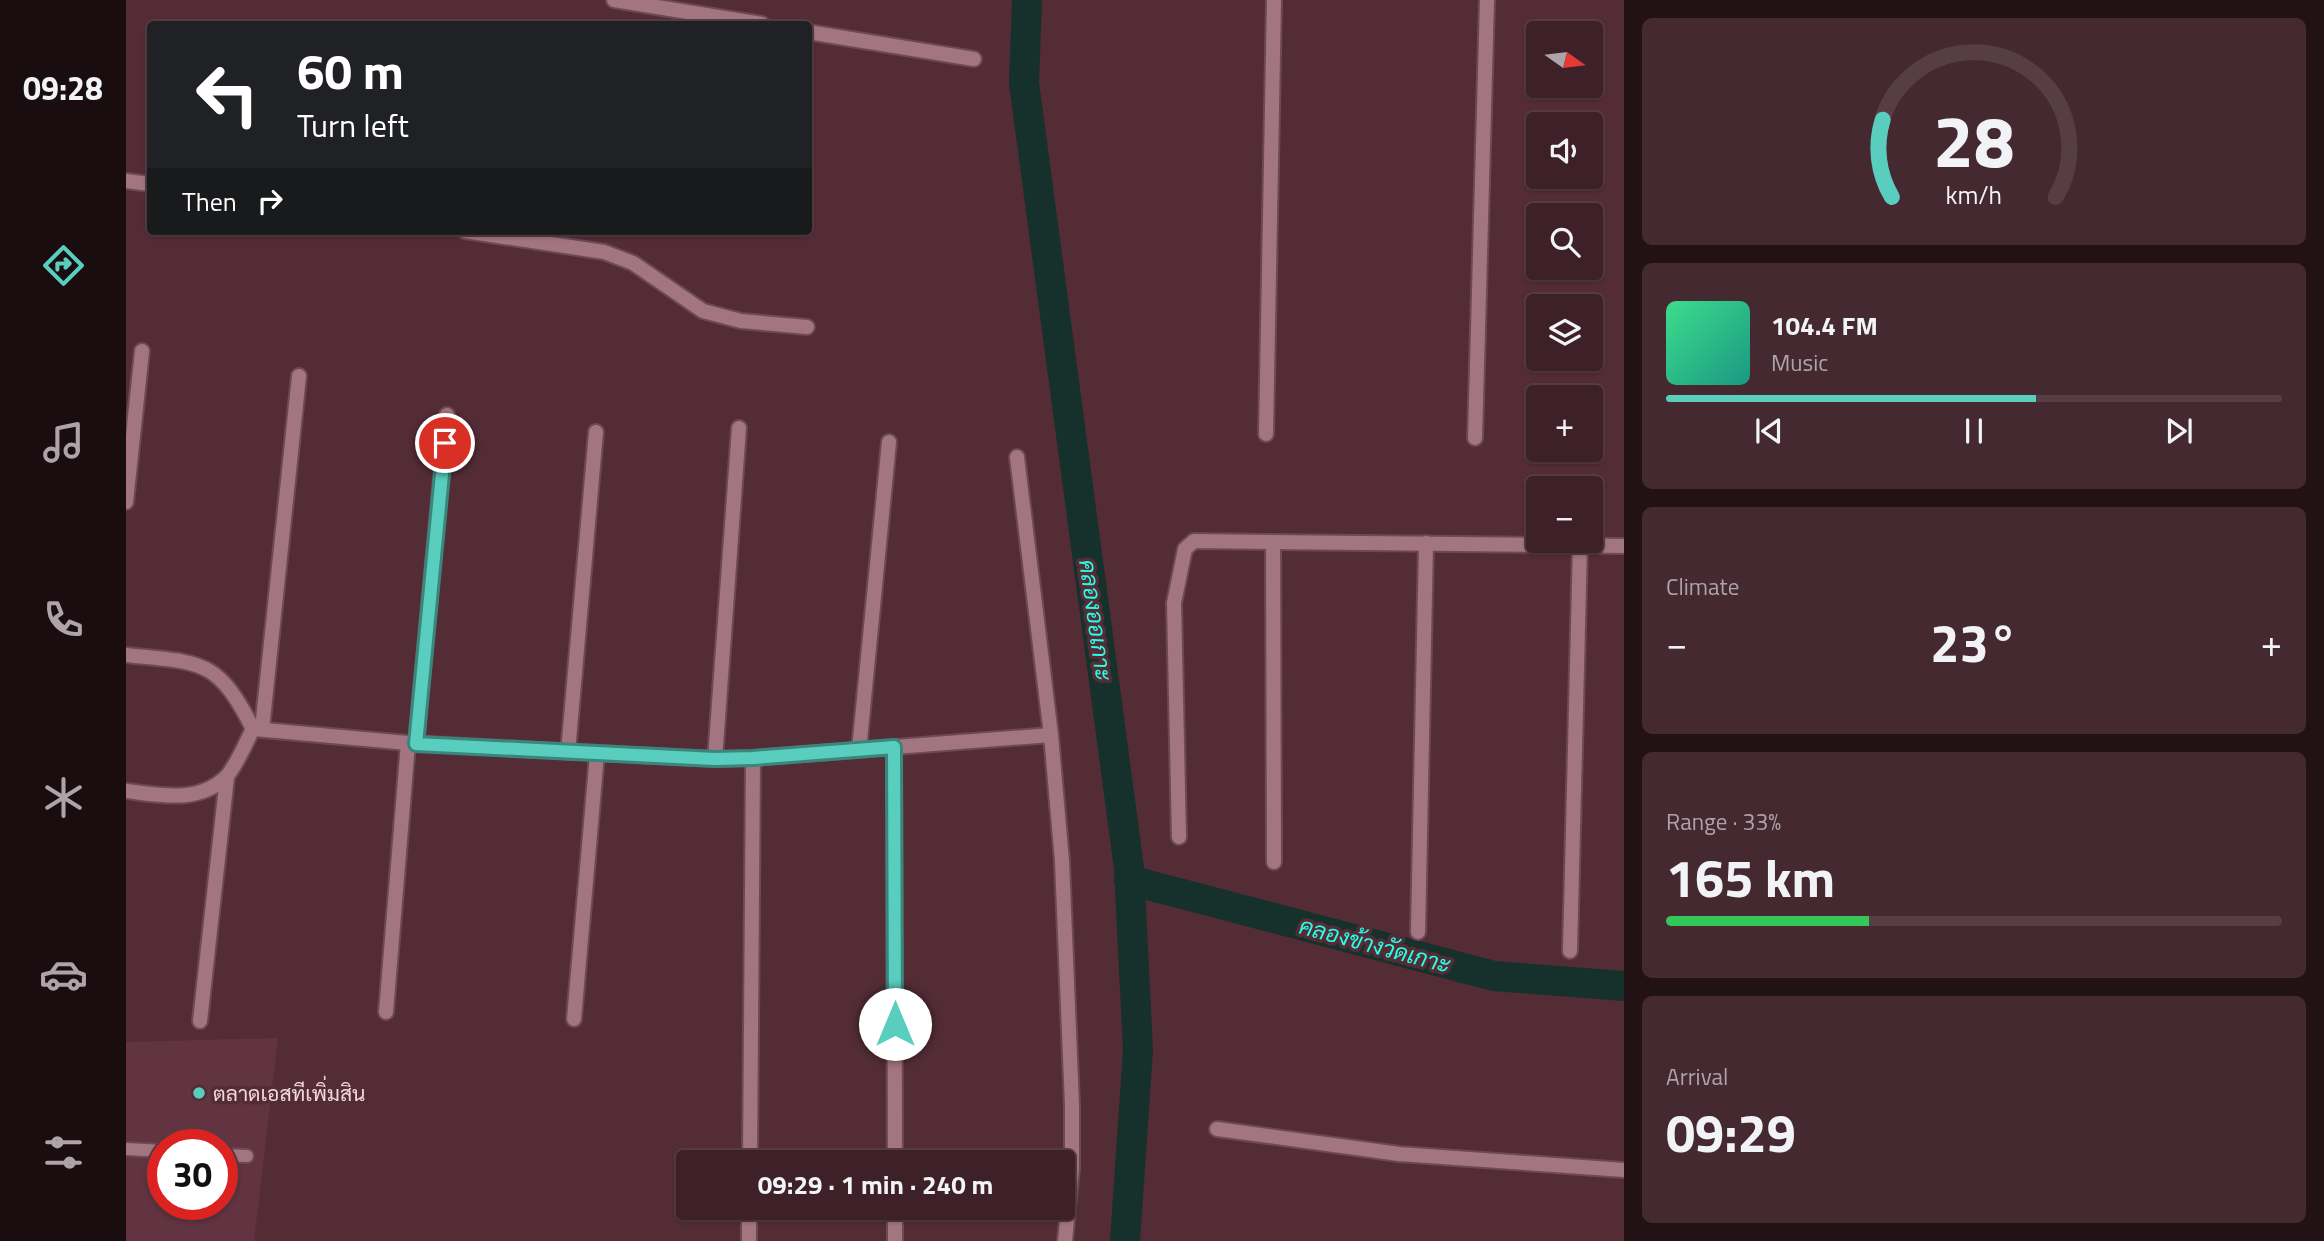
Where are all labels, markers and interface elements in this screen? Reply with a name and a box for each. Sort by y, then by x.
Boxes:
north arrow [1526,21,1603,98]
map controls [1526,21,1603,553]
text: 60 m [297,33,404,108]
icon: left [182,49,273,140]
text: 09:28 [23,64,103,112]
text: 28 [1933,86,2015,196]
text: Turn left [297,101,409,149]
button: sound [1526,112,1603,189]
text: km/h [1946,176,2002,214]
text: Then [182,182,237,221]
icon: right [251,182,289,220]
button: search [1526,203,1603,280]
icon: directions [39,241,88,290]
button: layers [1526,294,1603,371]
text: 104.4 FM [1771,306,1878,345]
text: Music [1771,345,1828,380]
button: + [1526,385,1603,462]
icon: previous [1750,412,1788,450]
icon: pause [1955,412,1993,450]
icon: next [2160,412,2198,450]
pin [415,413,475,473]
icon: music [39,418,88,467]
icon: arrive [426,424,464,462]
button: − [1526,476,1603,553]
water label: คลองออเกาะ [1070,557,1122,684]
text: Climate [1666,569,1739,604]
icon: phone [39,595,88,644]
text: 23° [1930,603,2018,682]
text: − [1666,614,1687,672]
text: + [2261,614,2282,672]
icon: climate [39,773,88,822]
text: Range · 33% [1666,804,1781,839]
text: 165 km [1666,838,1835,917]
water label: คลองข้างวัดเกาะ [1295,908,1455,982]
icon: car [39,950,88,999]
position arrow [858,987,932,1061]
text: Arrival [1666,1059,1728,1094]
place label: ตลาดเอสทีเพิ่มสิน [213,1075,365,1109]
marker: ตลาดเอสทีเพิ่มสิน [191,1085,207,1101]
text: 09:29 [1666,1093,1796,1172]
icon: filters [39,1128,88,1177]
speed limit sign: 30 [147,1129,238,1220]
text: 09:29 · 1 min · 240 m [758,1165,993,1204]

